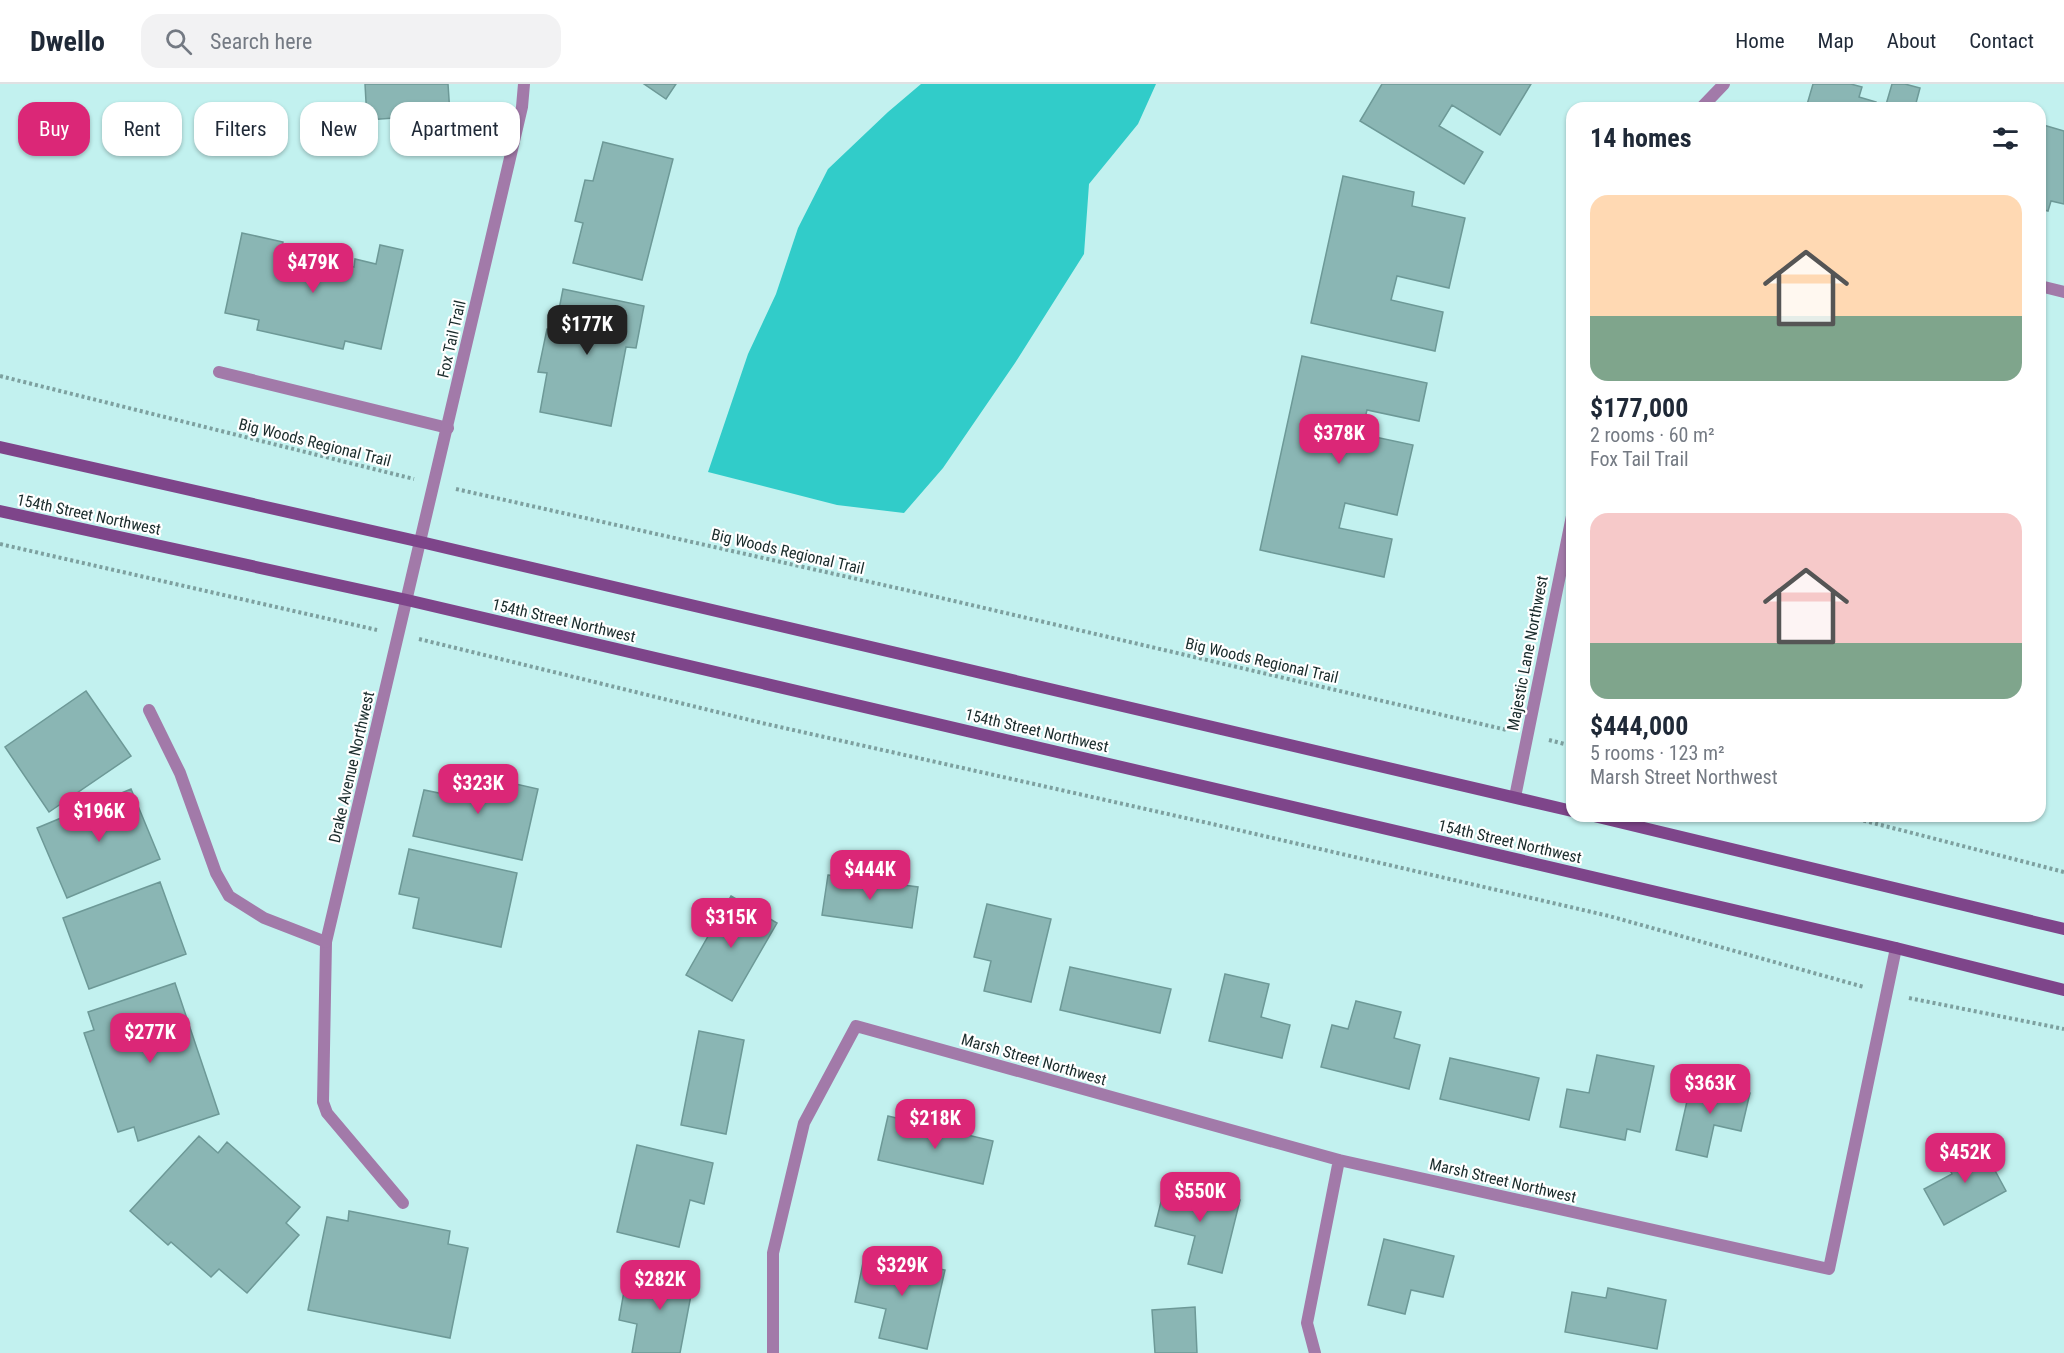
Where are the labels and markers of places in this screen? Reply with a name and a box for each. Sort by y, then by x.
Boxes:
pin: $479K [271,243,355,294]
pin: $177K [545,305,629,356]
pin: $378K [1297,414,1381,465]
pin: $323K [436,764,520,815]
pin: $196K [57,792,141,843]
pin: $444K [828,850,912,901]
pin: $315K [689,898,773,949]
pin: $277K [108,1013,192,1064]
pin: $363K [1668,1064,1752,1115]
pin: $218K [893,1099,977,1150]
pin: $452K [1923,1133,2007,1184]
pin: $550K [1158,1172,1242,1223]
pin: $329K [860,1246,944,1297]
pin: $282K [618,1260,702,1311]

